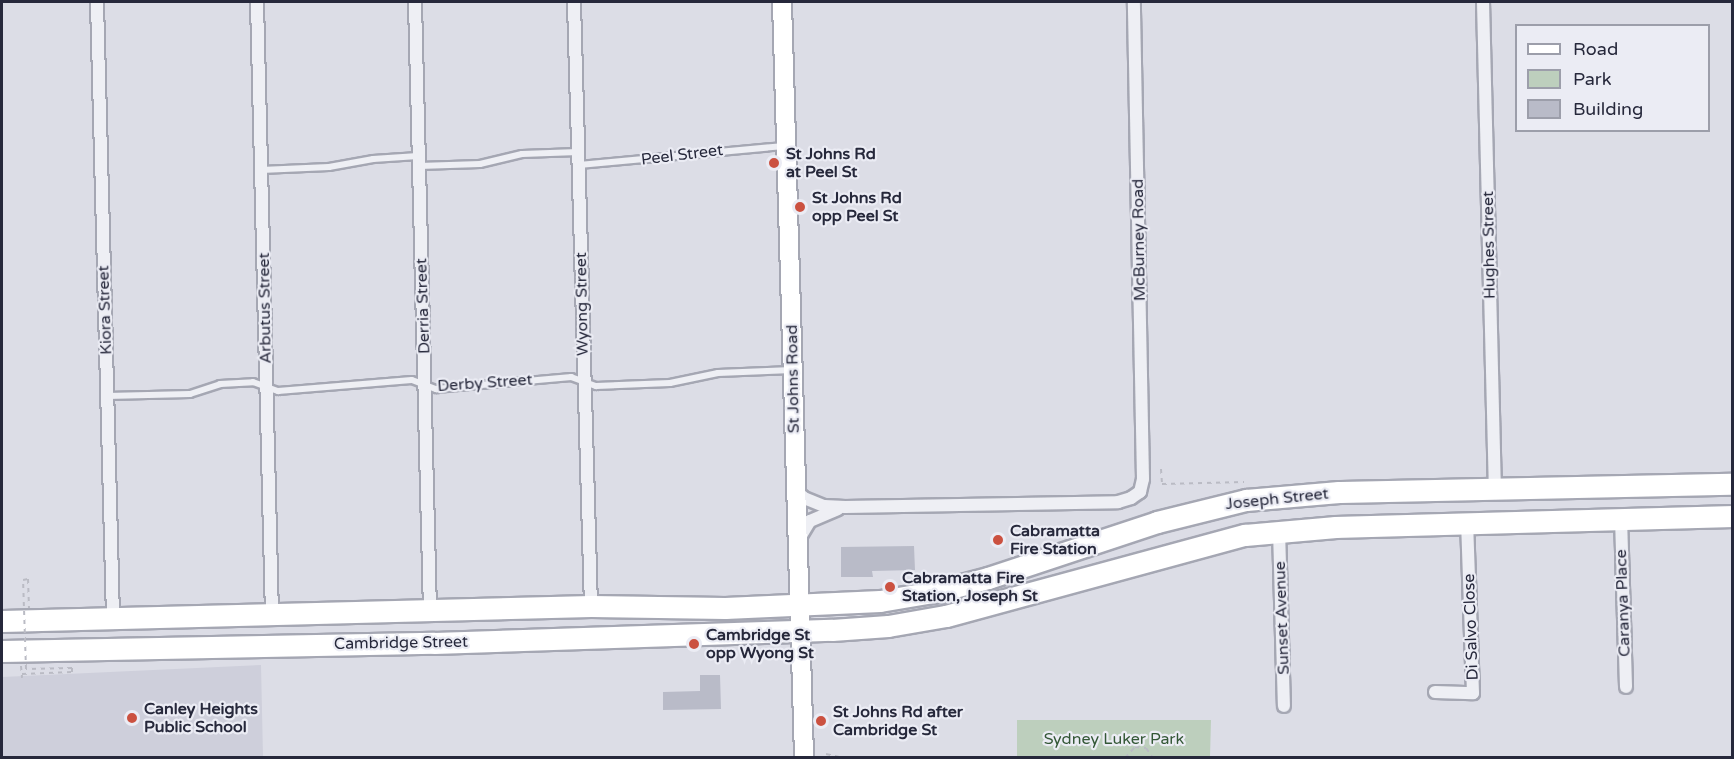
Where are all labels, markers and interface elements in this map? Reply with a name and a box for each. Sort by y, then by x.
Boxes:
legend [1515,24,1710,132]
text: Road [1573,38,1618,60]
text: Park [1573,68,1611,90]
text: Building [1573,98,1643,120]
street label: Peel Street [640,140,724,170]
place label: St Johns Rd at Peel St [786,144,876,182]
marker: St Johns Rd at Peel St [767,156,781,170]
street label: McBurney Road [1128,179,1150,301]
place label: St Johns Rd opp Peel St [812,188,902,226]
street label: Hughes Street [1478,191,1500,299]
marker: St Johns Rd opp Peel St [793,200,807,214]
street label: Arbutus Street [254,252,276,364]
street label: Wyong Street [571,252,593,356]
street label: Derria Street [412,258,434,354]
street label: Kiora Street [94,265,116,355]
street label: St Johns Road [782,325,804,433]
street label: Derby Street [437,370,533,396]
street label: Joseph Street [1224,484,1330,514]
place label: Cabramatta Fire Station [1010,521,1100,559]
marker: Cabramatta Fire Station [991,533,1005,547]
street label: Caranya Place [1612,549,1634,657]
street label: Sunset Avenue [1270,561,1294,675]
place label: Cabramatta Fire Station, Joseph St [902,568,1038,606]
street label: Di Salvo Close [1460,573,1482,681]
marker: Cabramatta Fire Station, Joseph St [883,580,897,594]
place label: Cambridge St opp Wyong St [706,625,814,663]
street label: Cambridge Street [334,632,468,654]
marker: Cambridge St opp Wyong St [687,637,701,651]
place label: Canley Heights Public School [144,699,258,737]
place label: St Johns Rd after Cambridge St [833,702,963,740]
marker: Canley Heights Public School [125,711,139,725]
marker: St Johns Rd after Cambridge St [814,714,828,728]
park label: Sydney Luker Park [1044,729,1184,749]

